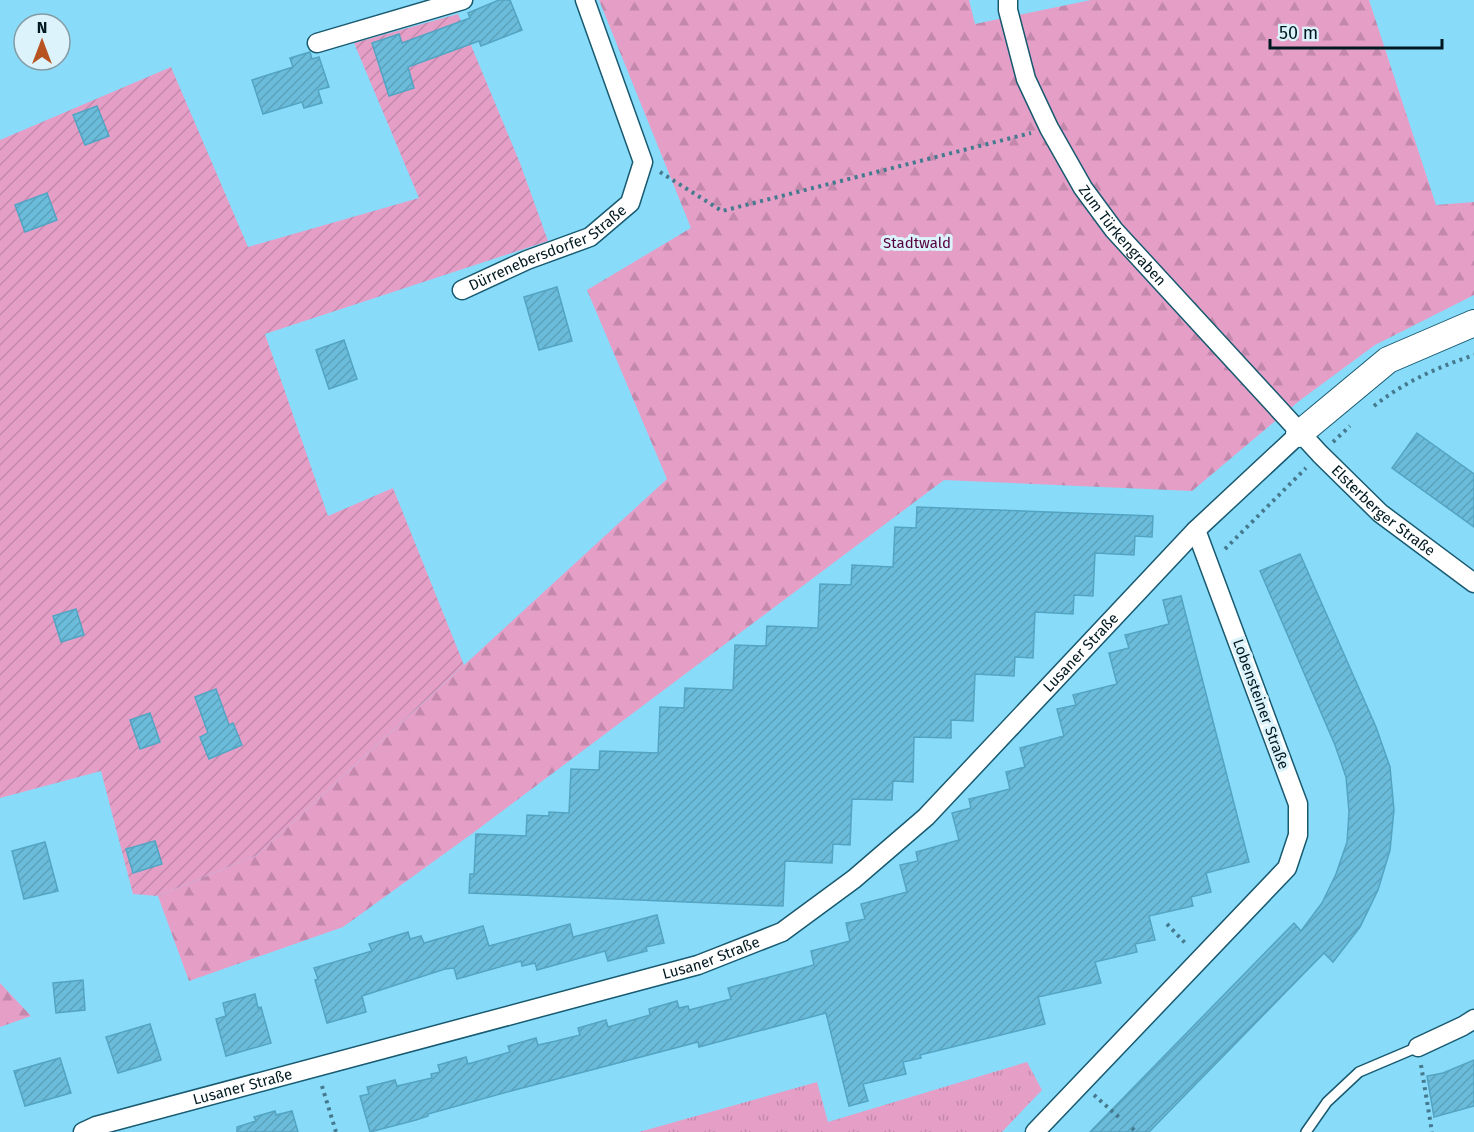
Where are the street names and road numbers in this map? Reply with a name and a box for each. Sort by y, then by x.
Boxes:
street label: Zum Türkengraben [1075,181,1170,290]
street label: Dürrenebersdorfer Straße [466,201,630,295]
street label: Elsterberger Straße [1328,461,1439,560]
street label: Lusaner Straße [1039,609,1122,696]
street label: Lobensteiner Straße [1229,636,1293,772]
street label: Lusaner Straße [660,933,762,983]
street label: Lusaner Straße [191,1065,294,1109]

